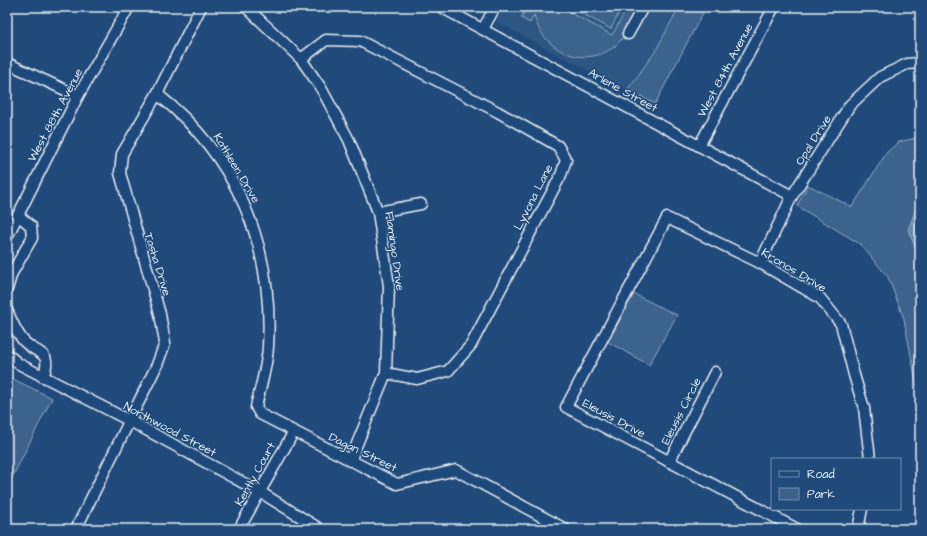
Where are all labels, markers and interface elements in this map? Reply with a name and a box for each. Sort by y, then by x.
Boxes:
street label: West 84th Avenue [694,20,758,120]
street label: Arlene Street [585,64,661,117]
street label: West 88th Avenue [24,65,88,165]
street label: Opal Drive [791,111,836,169]
street label: Kathleen Drive [209,130,264,207]
street label: Lyvona Lane [510,161,558,233]
street label: Flamingo Drive [380,210,409,293]
street label: Tasha Drive [140,230,175,298]
street label: Kronos Drive [758,244,830,297]
street label: Eleusis Circle [657,374,706,448]
street label: Eleusis Drive [579,395,649,442]
street label: Northwood Street [120,398,219,461]
street label: Dagan Street [325,429,400,477]
street label: Kently Court [231,439,281,510]
legend [771,458,901,510]
text: Road [807,466,835,483]
text: Park [807,486,835,503]

